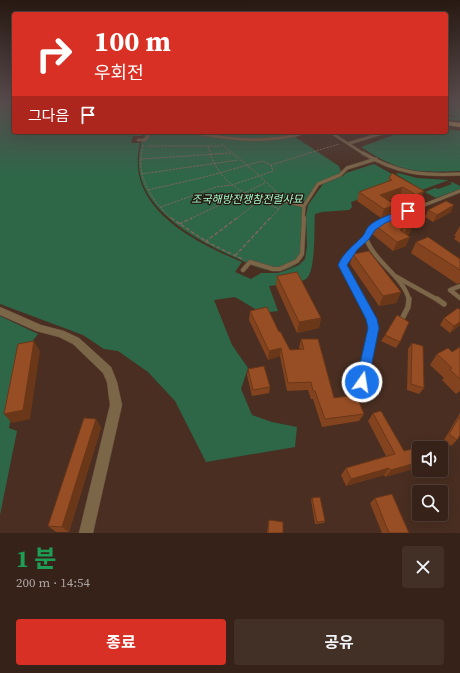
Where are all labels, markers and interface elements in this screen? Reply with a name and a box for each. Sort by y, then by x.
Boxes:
text: 100 m [94,22,171,60]
icon: right [28,28,80,80]
text: 우회전 [94,60,144,85]
icon: arrive [77,104,99,126]
text: 그다음 [28,105,69,126]
park label: 조국해방전쟁참전렬사묘 [191,192,304,207]
pin [391,194,425,228]
icon: arrive [397,200,419,222]
position arrow [341,361,383,403]
map controls [412,441,448,521]
button: sound [412,441,448,477]
button: search [412,485,448,521]
text: 1 분 [16,542,56,575]
button: close [402,546,444,588]
text: 200 m · 14:54 [16,574,90,591]
button: 종료 [16,619,226,665]
button: 공유 [234,619,444,665]

